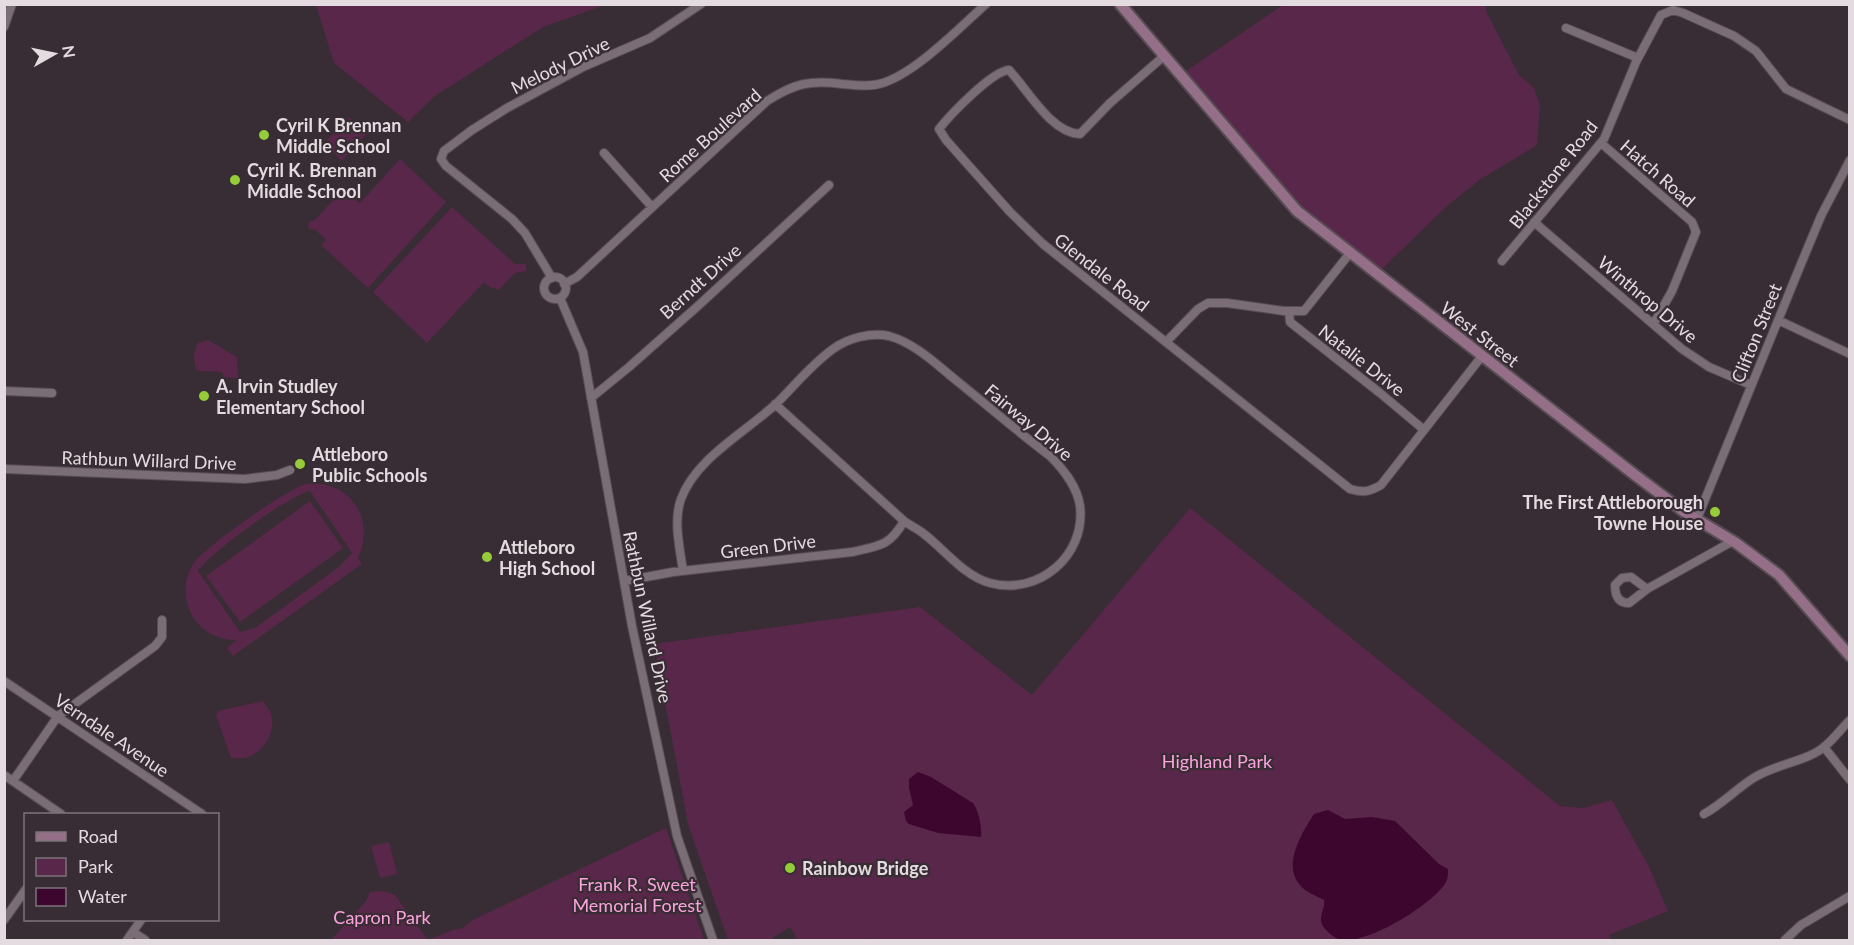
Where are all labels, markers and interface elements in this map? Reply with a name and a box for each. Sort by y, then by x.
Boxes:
north arrow [24,24,84,84]
street label: Melody Drive [507,32,613,98]
text: N [59,44,80,59]
street label: Rome Boulevard [655,84,765,186]
place label: Cyril K Brennan Middle School [276,114,401,157]
street label: Blackstone Road [1504,116,1602,232]
marker: Cyril K Brennan Middle School [257,128,271,142]
street label: Hatch Road [1616,135,1700,211]
place label: Cyril K. Brennan Middle School [247,159,377,202]
marker: Cyril K. Brennan Middle School [228,173,242,187]
street label: Glendale Road [1050,228,1154,316]
street label: Berndt Drive [655,239,745,323]
street label: Winthrop Drive [1594,251,1702,347]
street label: Clifton Street [1726,280,1786,386]
street label: West Street [1436,297,1524,372]
street label: Natalie Drive [1315,320,1409,400]
place label: A. Irvin Studley Elementary School [215,375,365,418]
street label: Fairway Drive [981,379,1077,465]
marker: A. Irvin Studley Elementary School [197,389,211,403]
place label: Attleboro Public Schools [311,443,427,486]
street label: Rathbun Willard Drive [61,446,237,474]
marker: Attleboro Public Schools [293,457,307,471]
place label: The First Attleborough Towne House [1523,491,1703,534]
marker: The First Attleborough Towne House [1708,505,1722,519]
street label: Rathbun Willard Drive [619,529,677,705]
street label: Green Drive [719,529,817,563]
place label: Attleboro High School [498,536,595,579]
marker: Attleboro High School [480,550,494,564]
street label: Verndale Avenue [51,689,173,781]
park label: Highland Park [1162,750,1273,772]
legend [24,813,219,921]
text: Road [78,825,118,847]
text: Park [78,855,114,877]
place label: Rainbow Bridge [802,857,929,879]
marker: Rainbow Bridge [783,861,797,875]
park label: Frank R. Sweet Memorial Forest [572,873,702,916]
text: Water [78,885,127,907]
park label: Capron Park [333,906,431,928]

